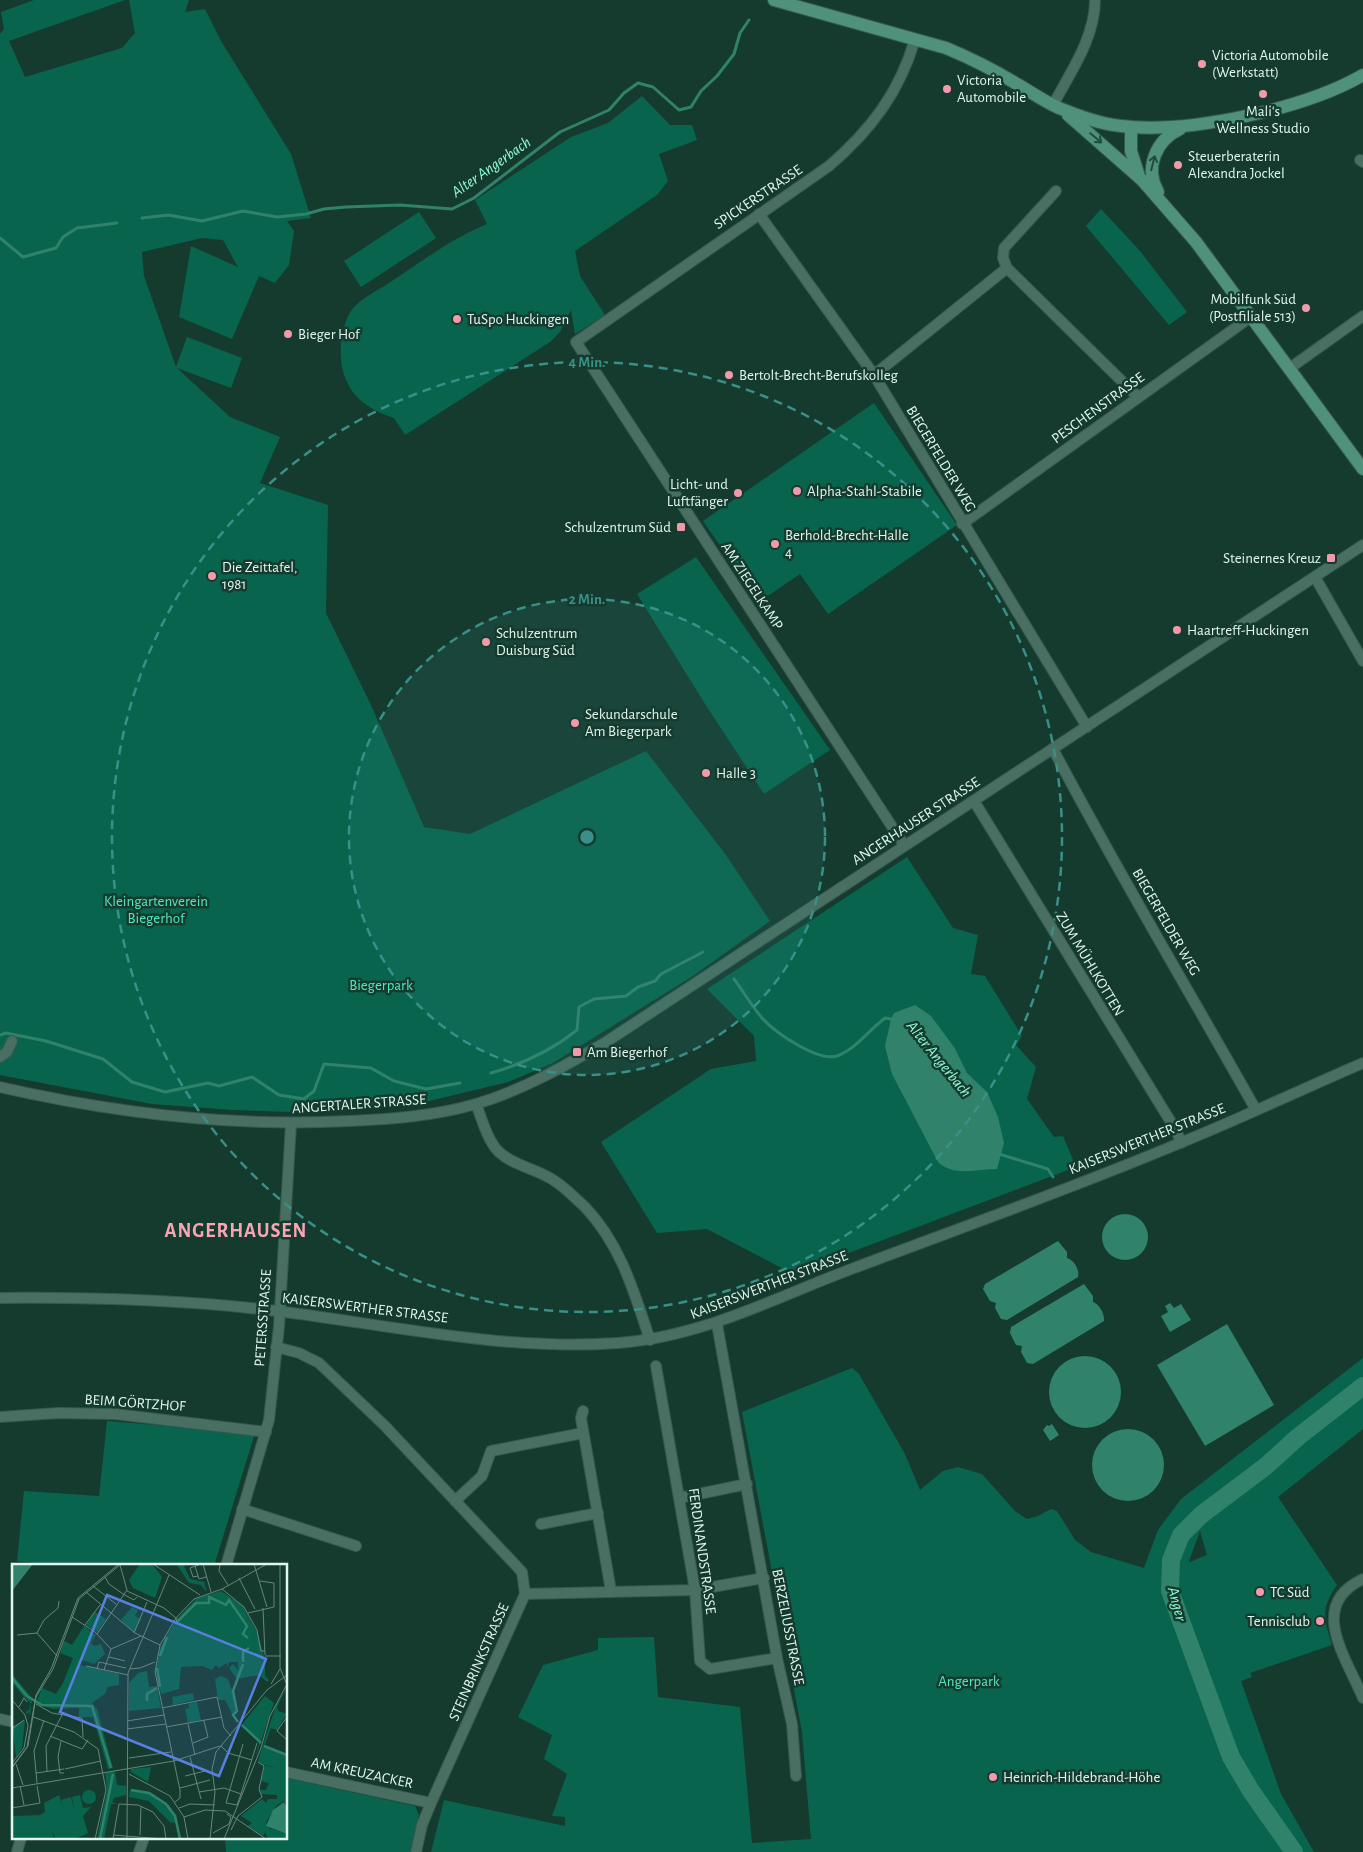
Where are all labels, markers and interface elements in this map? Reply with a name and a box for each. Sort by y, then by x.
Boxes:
place label: Victoria Automobile (Werkstatt) [1212,48,1329,80]
marker: Victoria Automobile (Werkstatt) [1196,58,1208,70]
place label: Victoria Automobile [957,73,1026,105]
marker: Victoria Automobile [941,83,953,95]
marker: Mali‘s Wellness Studio [1257,88,1269,100]
place label: Mali‘s Wellness Studio [1216,104,1310,136]
one-way arrow [1089,132,1102,144]
water label: Alter Angerbach [448,134,534,201]
place label: Steuerberaterin Alexandra Jockel [1188,149,1285,181]
one-way arrow [1149,155,1158,171]
marker: Steuerberaterin Alexandra Jockel [1172,159,1184,171]
street label: SPICKERSTRASSE [711,162,805,232]
place label: Mobilfunk Süd (Postfiliale 513) [1209,292,1296,324]
marker: Mobilfunk Süd (Postfiliale 513) [1300,302,1312,314]
place label: TuSpo Huckingen [467,312,569,327]
marker: TuSpo Huckingen [451,313,463,325]
place label: Bieger Hof [298,327,361,342]
marker: Bieger Hof [282,328,294,340]
text: 4 Min. [568,355,606,370]
place label: Bertolt-Brecht-Berufskolleg [739,368,898,383]
marker: Bertolt-Brecht-Berufskolleg [723,369,735,381]
street label: PESCHENSTRASSE [1049,370,1147,446]
street label: BIEGERFELDER WEG [903,403,979,515]
place label: Licht- und Luftfänger [667,477,728,509]
place label: Alpha-Stahl-Stabile [807,484,922,499]
marker: Alpha-Stahl-Stabile [791,485,803,497]
marker: Licht- und Luftfänger [732,487,744,499]
place label: Schulzentrum Süd [565,520,671,535]
marker: Schulzentrum Süd [675,521,687,533]
place label: Berhold-Brecht-Halle 4 [785,528,909,560]
marker: Berhold-Brecht-Halle 4 [769,538,781,550]
street label: AM ZIEGELKAMP [718,540,786,633]
place label: Steinernes Kreuz [1223,551,1321,566]
marker: Steinernes Kreuz [1325,552,1337,564]
place label: Die Zeittafel, 1981 [222,560,297,592]
marker: Die Zeittafel, 1981 [206,570,218,582]
text: 2 Min. [569,592,605,607]
place label: Haartreff-Huckingen [1187,623,1309,638]
marker: Haartreff-Huckingen [1171,624,1183,636]
place label: Schulzentrum Duisburg Süd [496,626,577,658]
marker: Schulzentrum Duisburg Süd [480,636,492,648]
place label: Sekundarschule Am Biegerpark [585,707,678,739]
marker: Sekundarschule Am Biegerpark [569,717,581,729]
place label: Halle 3 [716,766,756,781]
marker: Halle 3 [700,767,712,779]
street label: ANGERHAUSER STRASSE [849,774,983,868]
centre of rings [578,828,596,846]
street label: BIEGERFELDER WEG [1129,866,1203,978]
park label: Kleingartenverein Biegerhof [104,894,208,926]
street label: ZUM MÜHLKOTTEN [1053,908,1129,1019]
park label: Biegerpark [349,978,413,993]
water label: Alter Angerbach [903,1017,974,1100]
place label: Am Biegerhof [587,1045,668,1060]
marker: Am Biegerhof [571,1046,583,1058]
street label: ANGERTALER STRASSE [291,1092,427,1116]
street label: KAISERSWERTHER STRASSE [1067,1101,1227,1177]
district label: ANGERHAUSEN [165,1221,307,1241]
street label: KAISERSWERTHER STRASSE [688,1248,850,1322]
street label: PETERSSTRASSE [252,1269,274,1367]
street label: KAISERSWERTHER STRASSE [281,1290,449,1326]
street label: BEIM GÖRTZHOF [84,1390,187,1414]
street label: FERDINANDSTRASSE [686,1487,718,1615]
inset map [12,1564,288,1840]
street label: BERZELIUSSTRASSE [769,1568,807,1686]
water label: Anger [1165,1584,1189,1624]
place label: TC Süd [1270,1585,1310,1600]
marker: TC Süd [1254,1586,1266,1598]
street label: STEINBRINKSTRASSE [446,1601,512,1723]
place label: Tennisclub [1247,1614,1310,1629]
marker: Tennisclub [1314,1615,1326,1627]
park label: Angerpark [938,1674,1000,1689]
street label: AM KREUZACKER [310,1755,414,1791]
place label: Heinrich-Hildebrand-Höhe [1003,1770,1160,1785]
marker: Heinrich-Hildebrand-Höhe [987,1771,999,1783]

